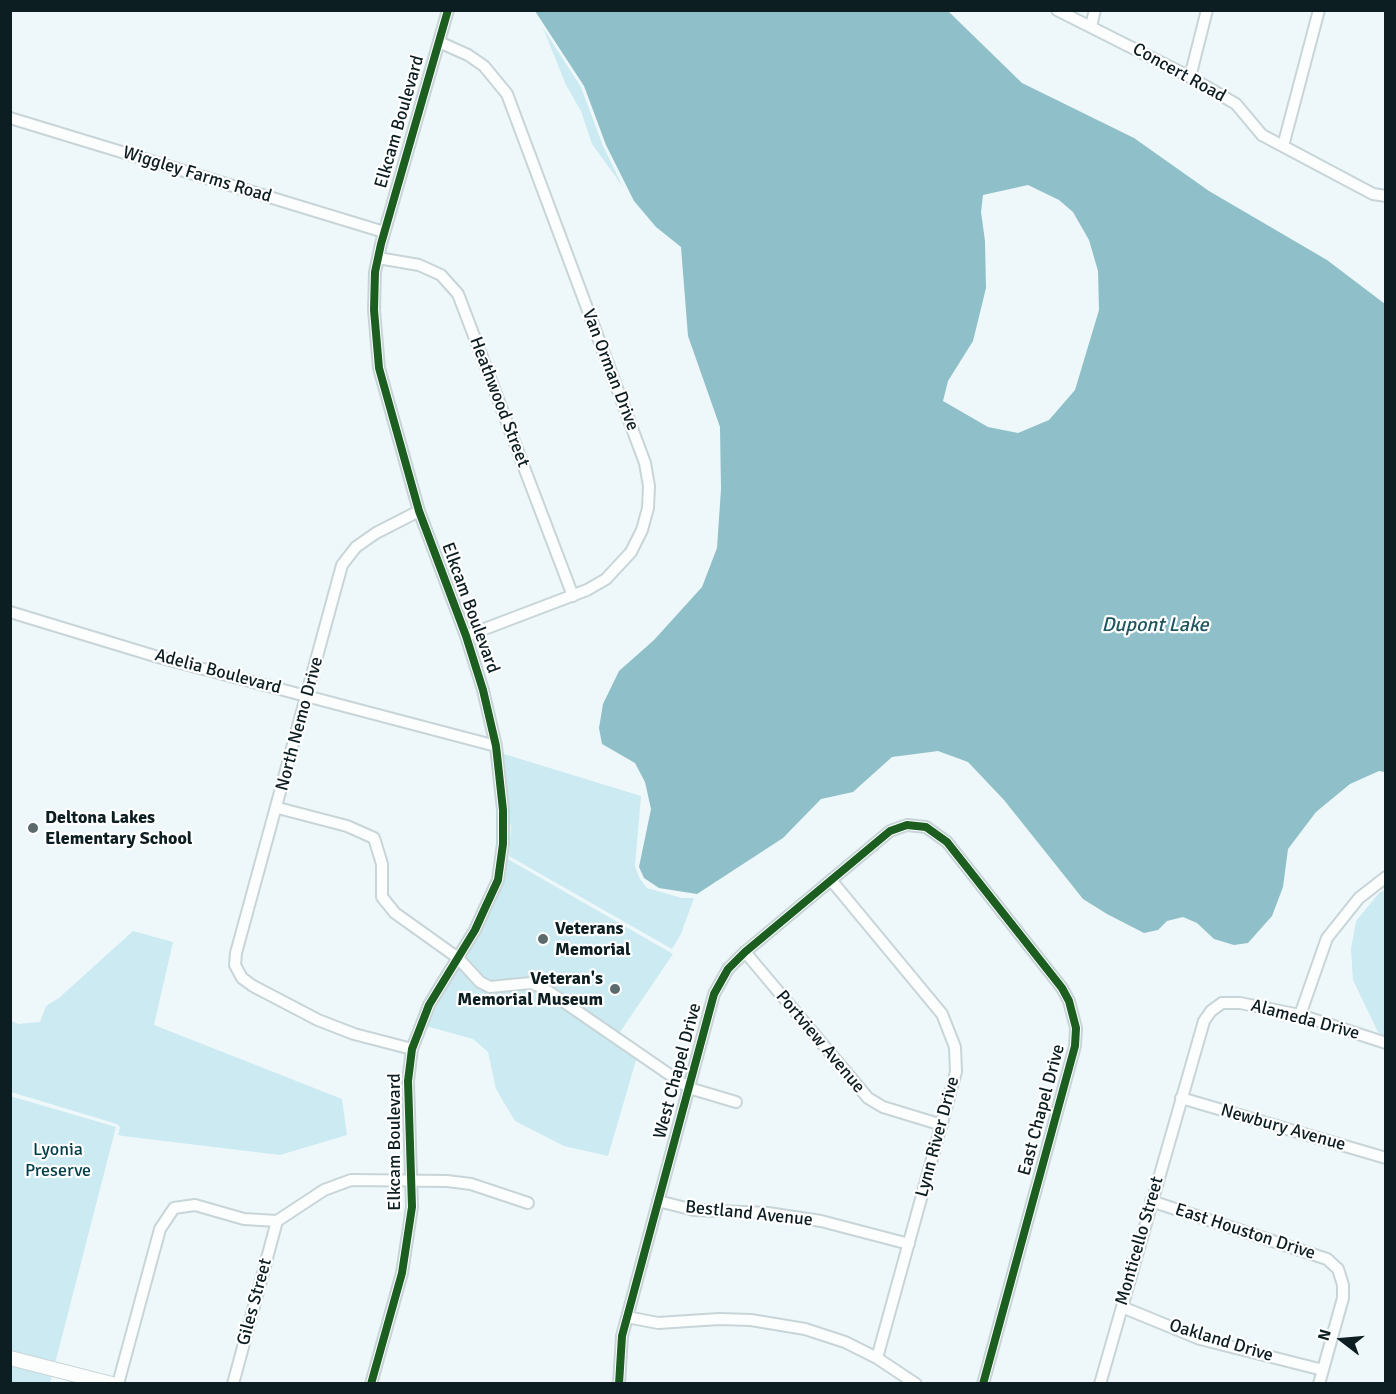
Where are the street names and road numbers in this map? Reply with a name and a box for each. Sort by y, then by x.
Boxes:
street label: Concert Road [1129,39,1229,107]
street label: Elkcam Boulevard [371,53,429,191]
street label: Wiggley Farms Road [120,142,274,208]
street label: Van Orman Drive [577,306,643,434]
street label: Heathwood Street [464,334,534,470]
street label: Elkcam Boulevard [436,540,504,676]
street label: Adelia Boulevard [152,645,284,699]
street label: North Nemo Drive [272,655,328,793]
street label: Portview Avenue [771,986,869,1098]
street label: Alameda Drive [1248,995,1362,1045]
street label: West Chapel Drive [650,1001,706,1141]
street label: East Chapel Drive [1014,1042,1070,1178]
street label: Elkcam Boulevard [384,1073,406,1211]
street label: Lynn River Drive [912,1074,964,1200]
street label: Newbury Avenue [1218,1100,1348,1156]
street label: Monticello Street [1111,1174,1169,1308]
street label: Bestland Avenue [684,1197,814,1231]
street label: East Houston Drive [1172,1199,1318,1265]
street label: Giles Street [233,1256,277,1348]
street label: Oakland Drive [1166,1315,1276,1367]

